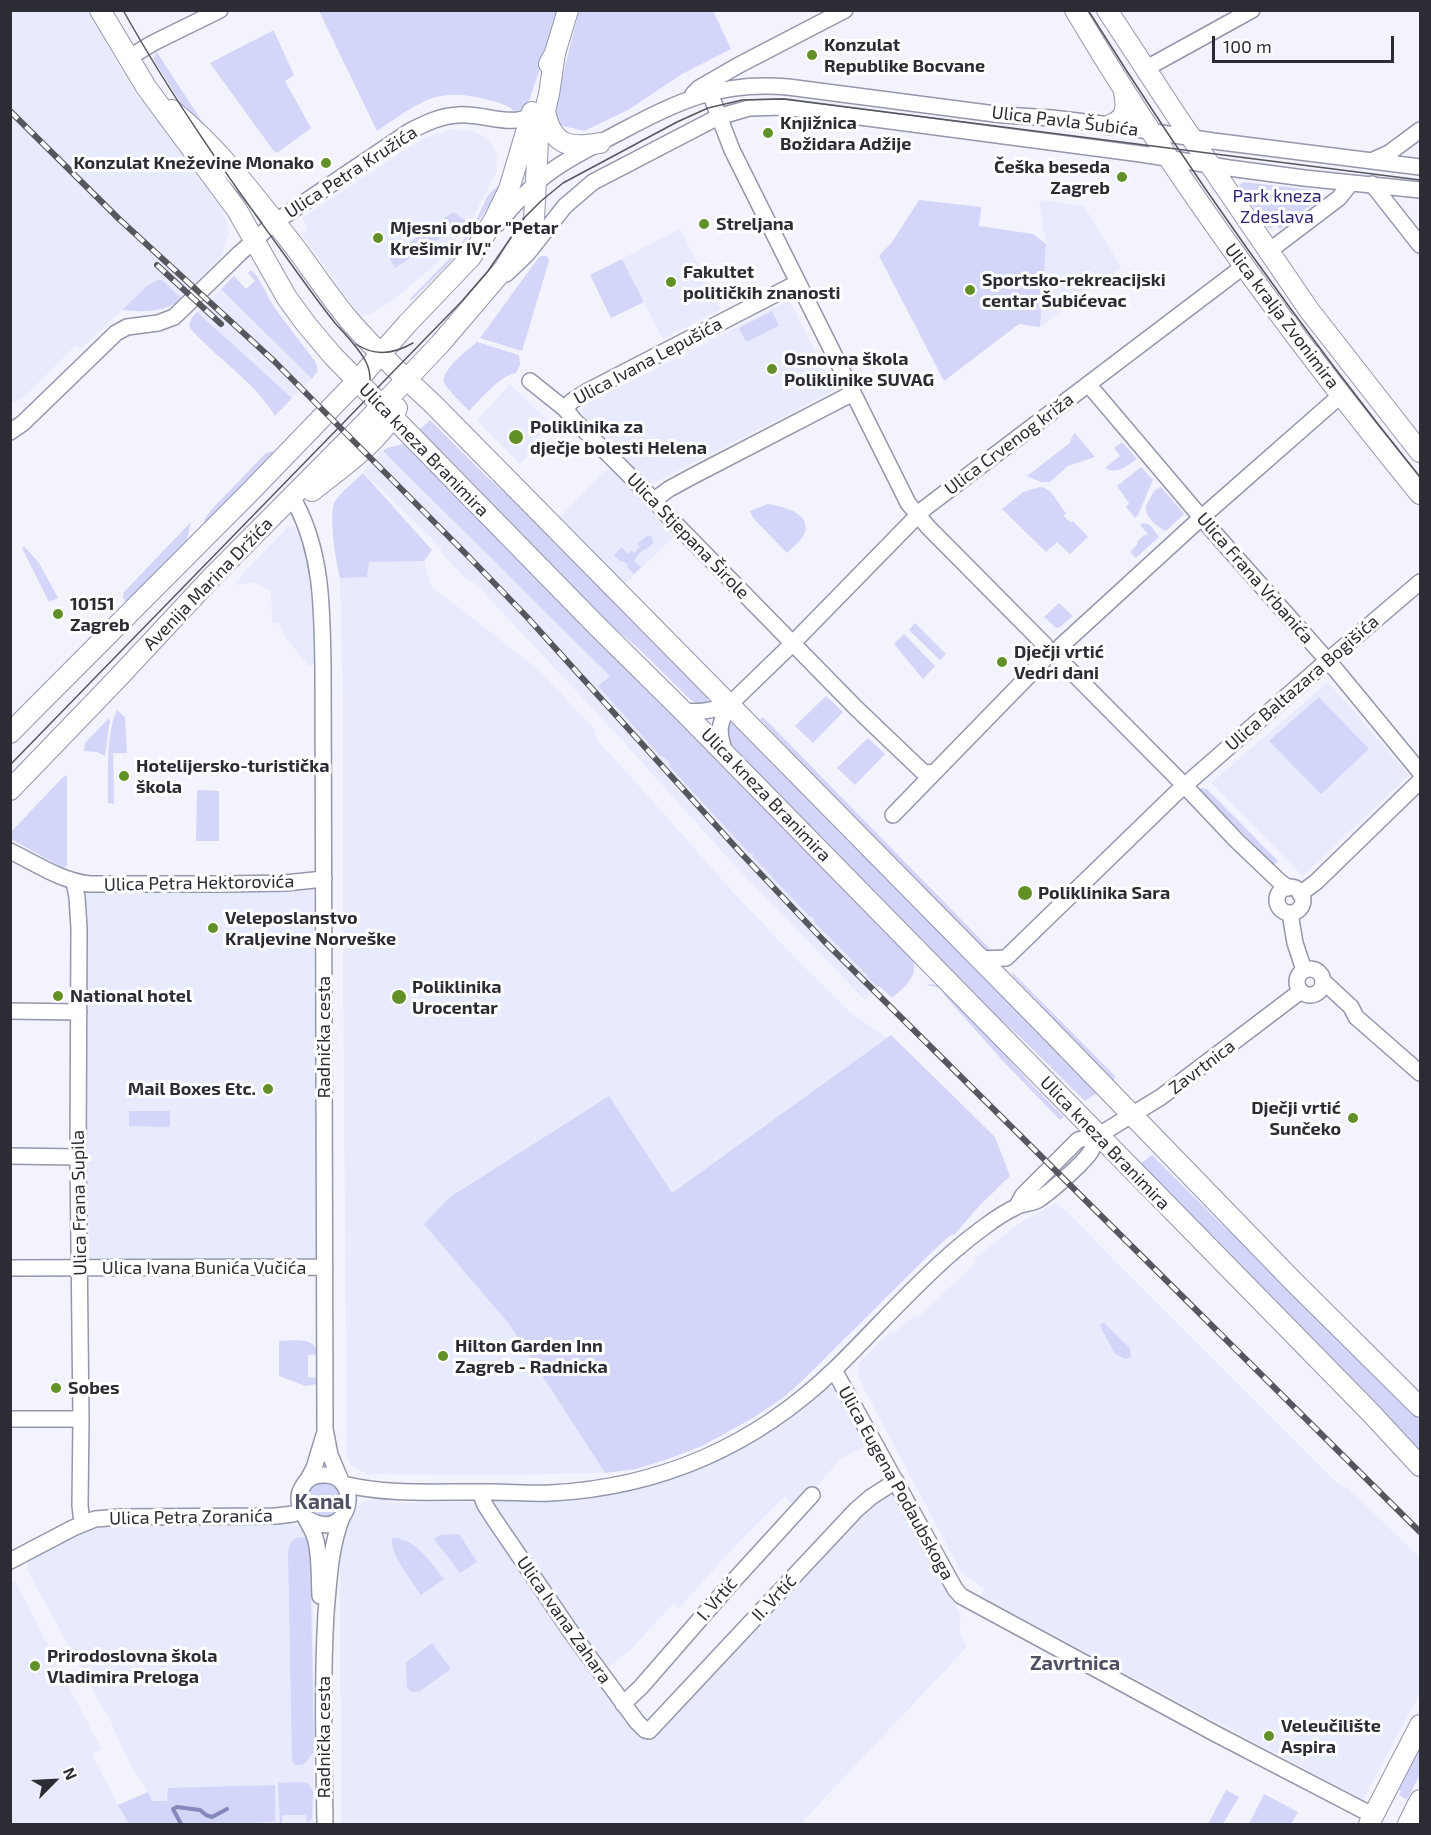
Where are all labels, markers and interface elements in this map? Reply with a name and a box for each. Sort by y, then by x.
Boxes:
scale bar [1215,24,1396,62]
place label: Konzulat Republike Bocvane [824,34,985,76]
text: 100 m [1223,35,1272,57]
marker: Konzulat Republike Bocvane [805,48,819,62]
street label: Ulica Pavla Šubića [990,101,1140,141]
place label: Knjižnica Božidara Adžije [780,112,911,154]
street label: Ulica Petra Kružića [281,121,421,223]
marker: Knjižnica Božidara Adžije [761,126,775,140]
place label: Konzulat Kneževine Monako [73,152,314,174]
marker: Konzulat Kneževine Monako [319,156,333,170]
place label: Češka beseda Zagreb [994,156,1110,198]
marker: Češka beseda Zagreb [1115,170,1129,184]
park label: Park kneza Zdeslava [1232,185,1322,228]
place label: Streljana [716,213,794,235]
place label: Mjesni odbor "Petar Krešimir IV." [390,217,558,260]
marker: Streljana [697,217,711,231]
marker: Mjesni odbor "Petar Krešimir IV." [371,231,385,245]
street label: Ulica kralja Zvonimira [1220,239,1344,393]
place label: Fakultet političkih znanosti [683,261,840,304]
place label: Sportsko-rekreacijski centar Šubićevac [982,269,1166,312]
marker: Fakultet političkih znanosti [664,275,678,289]
marker: Sportsko-rekreacijski centar Šubićevac [963,283,977,297]
street label: Ulica Ivana Lepušića [570,313,726,409]
place label: Osnovna škola Poliklinike SUVAG [784,348,934,391]
marker: Osnovna škola Poliklinike SUVAG [765,362,779,376]
street label: Ulica kneza Branimira [355,379,493,521]
street label: Ulica Crvenog križa [940,389,1078,499]
place label: Poliklinika za dječje bolesti Helena [530,416,707,458]
marker: Poliklinika za dječje bolesti Helena [507,428,525,446]
street label: Ulica Stjepana Širole [622,468,754,604]
street label: Ulica Frana Vrbanića [1192,508,1318,648]
street label: Avenija Marina Držića [139,513,277,655]
place label: 10151 Zagreb [70,593,130,636]
marker: 10151 Zagreb [51,607,65,621]
street label: Ulica Baltazara Bogišića [1221,611,1383,755]
place label: Dječji vrtić Vedri dani [1014,641,1104,684]
marker: Dječji vrtić Vedri dani [995,655,1009,669]
street label: Ulica kneza Branimira [697,724,835,866]
place label: Hotelijersko-turistička škola [136,755,330,798]
marker: Hotelijersko-turistička škola [117,769,131,783]
street label: Ulica Petra Hektorovića [104,871,294,895]
place label: Poliklinika Sara [1038,882,1170,904]
marker: Poliklinika Sara [1016,884,1034,902]
place label: Veleposlanstvo Kraljevine Norveške [225,907,396,950]
marker: Veleposlanstvo Kraljevine Norveške [206,921,220,935]
street label: Radnička cesta [313,976,335,1098]
place label: Poliklinika Urocentar [412,976,502,1018]
place label: National hotel [70,985,192,1007]
marker: Poliklinika Urocentar [390,988,408,1006]
marker: National hotel [51,989,65,1003]
street label: Zavrtnica [1165,1035,1239,1099]
street label: Ulica kneza Branimira [1036,1072,1174,1214]
place label: Mail Boxes Etc. [128,1078,256,1100]
marker: Mail Boxes Etc. [261,1082,275,1096]
place label: Dječji vrtić Sunčeko [1251,1097,1341,1140]
marker: Dječji vrtić Sunčeko [1346,1111,1360,1125]
street label: Ulica Frana Supila [67,1130,91,1276]
street label: Ulica Ivana Bunića Vučića [102,1257,306,1279]
place label: Hilton Garden Inn Zagreb - Radnicka [455,1335,608,1378]
marker: Hilton Garden Inn Zagreb - Radnicka [436,1349,450,1363]
place label: Sobes [68,1377,120,1399]
marker: Sobes [49,1381,63,1395]
street label: Ulica Eugena Podaubskoga [834,1382,958,1584]
district label: Kanal [295,1489,351,1515]
street label: Ulica Petra Zoranića [109,1505,273,1529]
street label: Ulica Ivana Zahara [512,1552,616,1688]
street label: II. Vrtić [747,1570,801,1626]
street label: I. Vrtić [692,1573,742,1625]
place label: Prirodoslovna škola Vladimira Preloga [47,1645,217,1688]
district label: Zavrtnica [1030,1651,1120,1675]
marker: Prirodoslovna škola Vladimira Preloga [28,1659,42,1673]
street label: Radnička cesta [313,1676,335,1798]
place label: Veleučilište Aspira [1281,1715,1381,1758]
marker: Veleučilište Aspira [1262,1729,1276,1743]
north arrow [24,1751,84,1811]
text: N [60,1764,82,1783]

